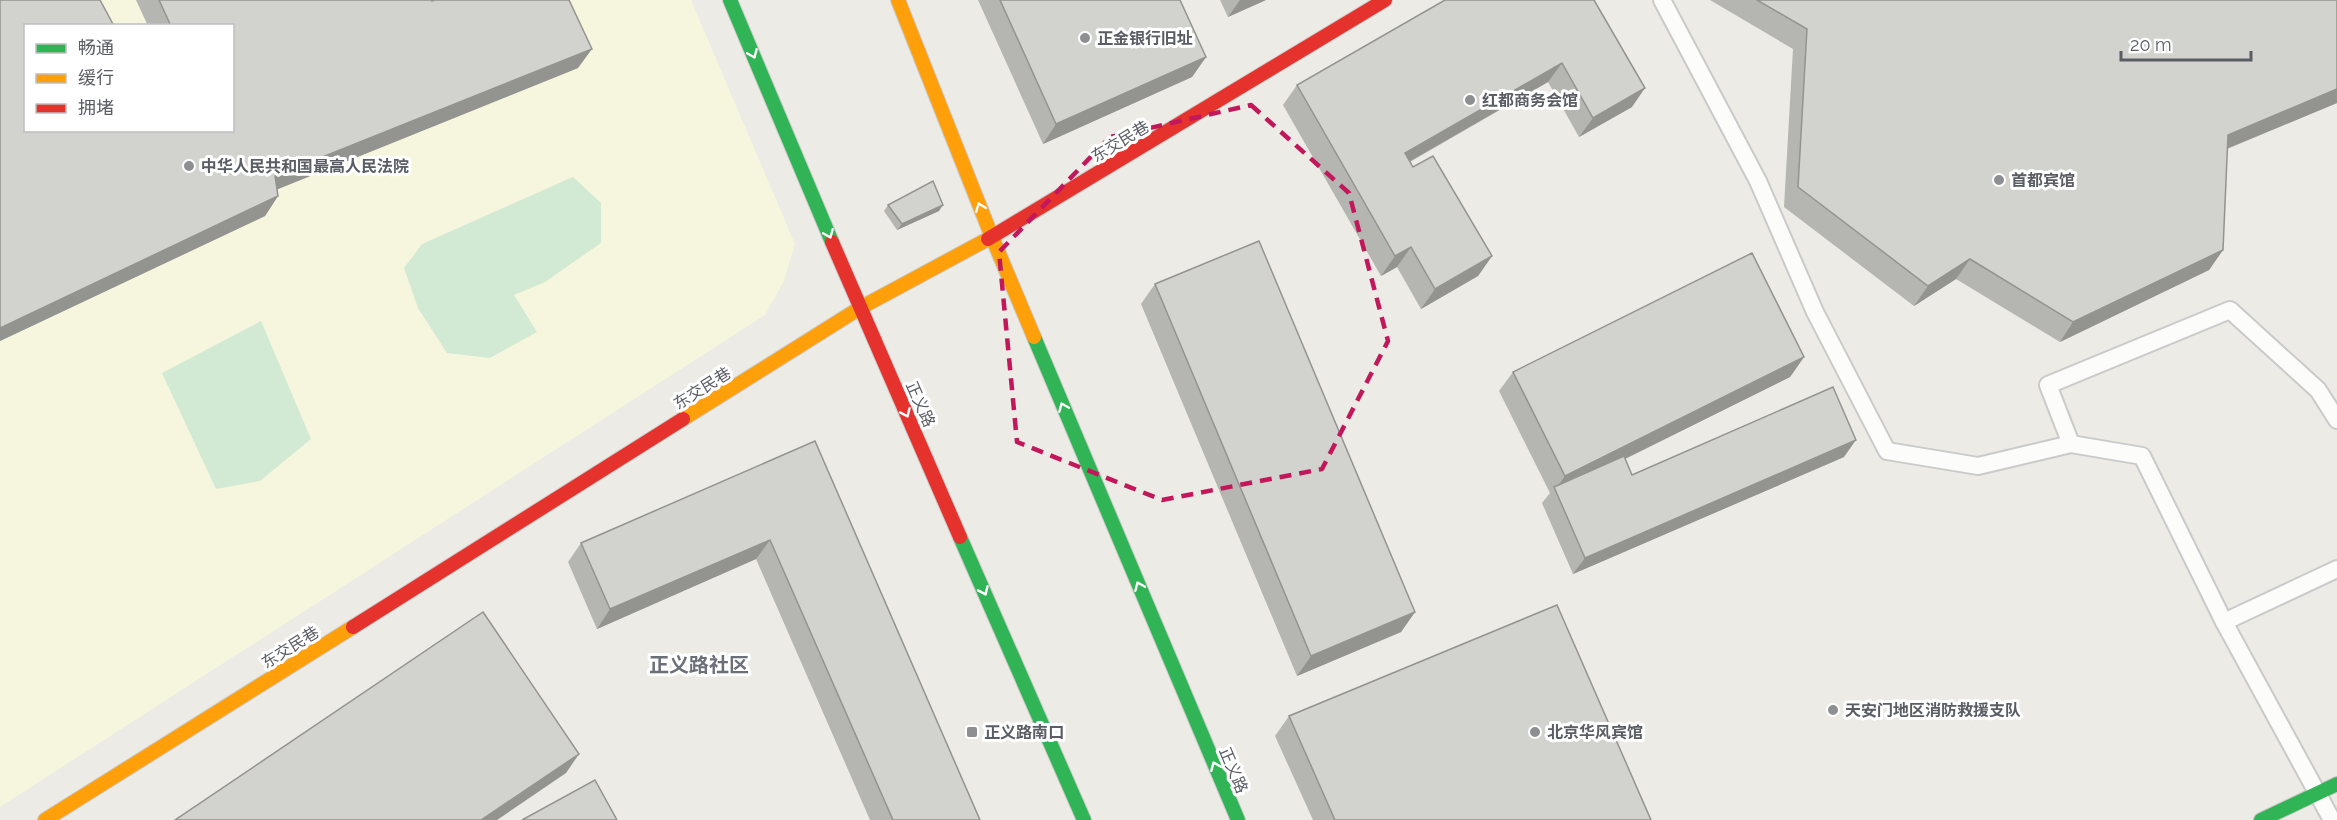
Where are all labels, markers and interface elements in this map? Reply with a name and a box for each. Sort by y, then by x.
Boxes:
legend [24,24,234,132]
scale bar [2121,24,2252,62]
place label: 正金银行旧址 [1097,29,1193,48]
marker: 正金银行旧址 [1078,31,1092,45]
text: 20 m [2130,34,2172,55]
text: 畅通 [78,37,114,58]
one-way arrow [746,48,758,59]
text: 缓行 [78,67,114,88]
place label: 红都商务会馆 [1482,91,1578,110]
marker: 红都商务会馆 [1463,93,1477,107]
text: 拥堵 [78,97,114,118]
street label: 东交民巷 [1088,117,1153,166]
place label: 中华人民共和国最高人民法院 [201,157,409,176]
marker: 中华人民共和国最高人民法院 [182,159,196,173]
place label: 首都宾馆 [2011,171,2075,190]
marker: 首都宾馆 [1992,173,2006,187]
one-way arrow [975,203,987,214]
one-way arrow [822,227,834,238]
street label: 东交民巷 [670,363,734,413]
street label: 正义路 [902,378,939,430]
one-way arrow [1058,402,1070,413]
one-way arrow [899,406,911,417]
one-way arrow [1134,582,1146,593]
one-way arrow [977,585,989,596]
street label: 东交民巷 [258,622,322,672]
district label: 正义路社区 [649,653,749,677]
place label: 天安门地区消防救援支队 [1845,701,2021,720]
marker: 天安门地区消防救援支队 [1826,703,1840,717]
place label: 正义路南口 [984,723,1064,742]
place label: 北京华风宾馆 [1547,723,1643,742]
marker: 正义路南口 [965,725,979,739]
marker: 北京华风宾馆 [1528,725,1542,739]
street label: 正义路 [1215,744,1252,796]
one-way arrow [1210,761,1222,772]

